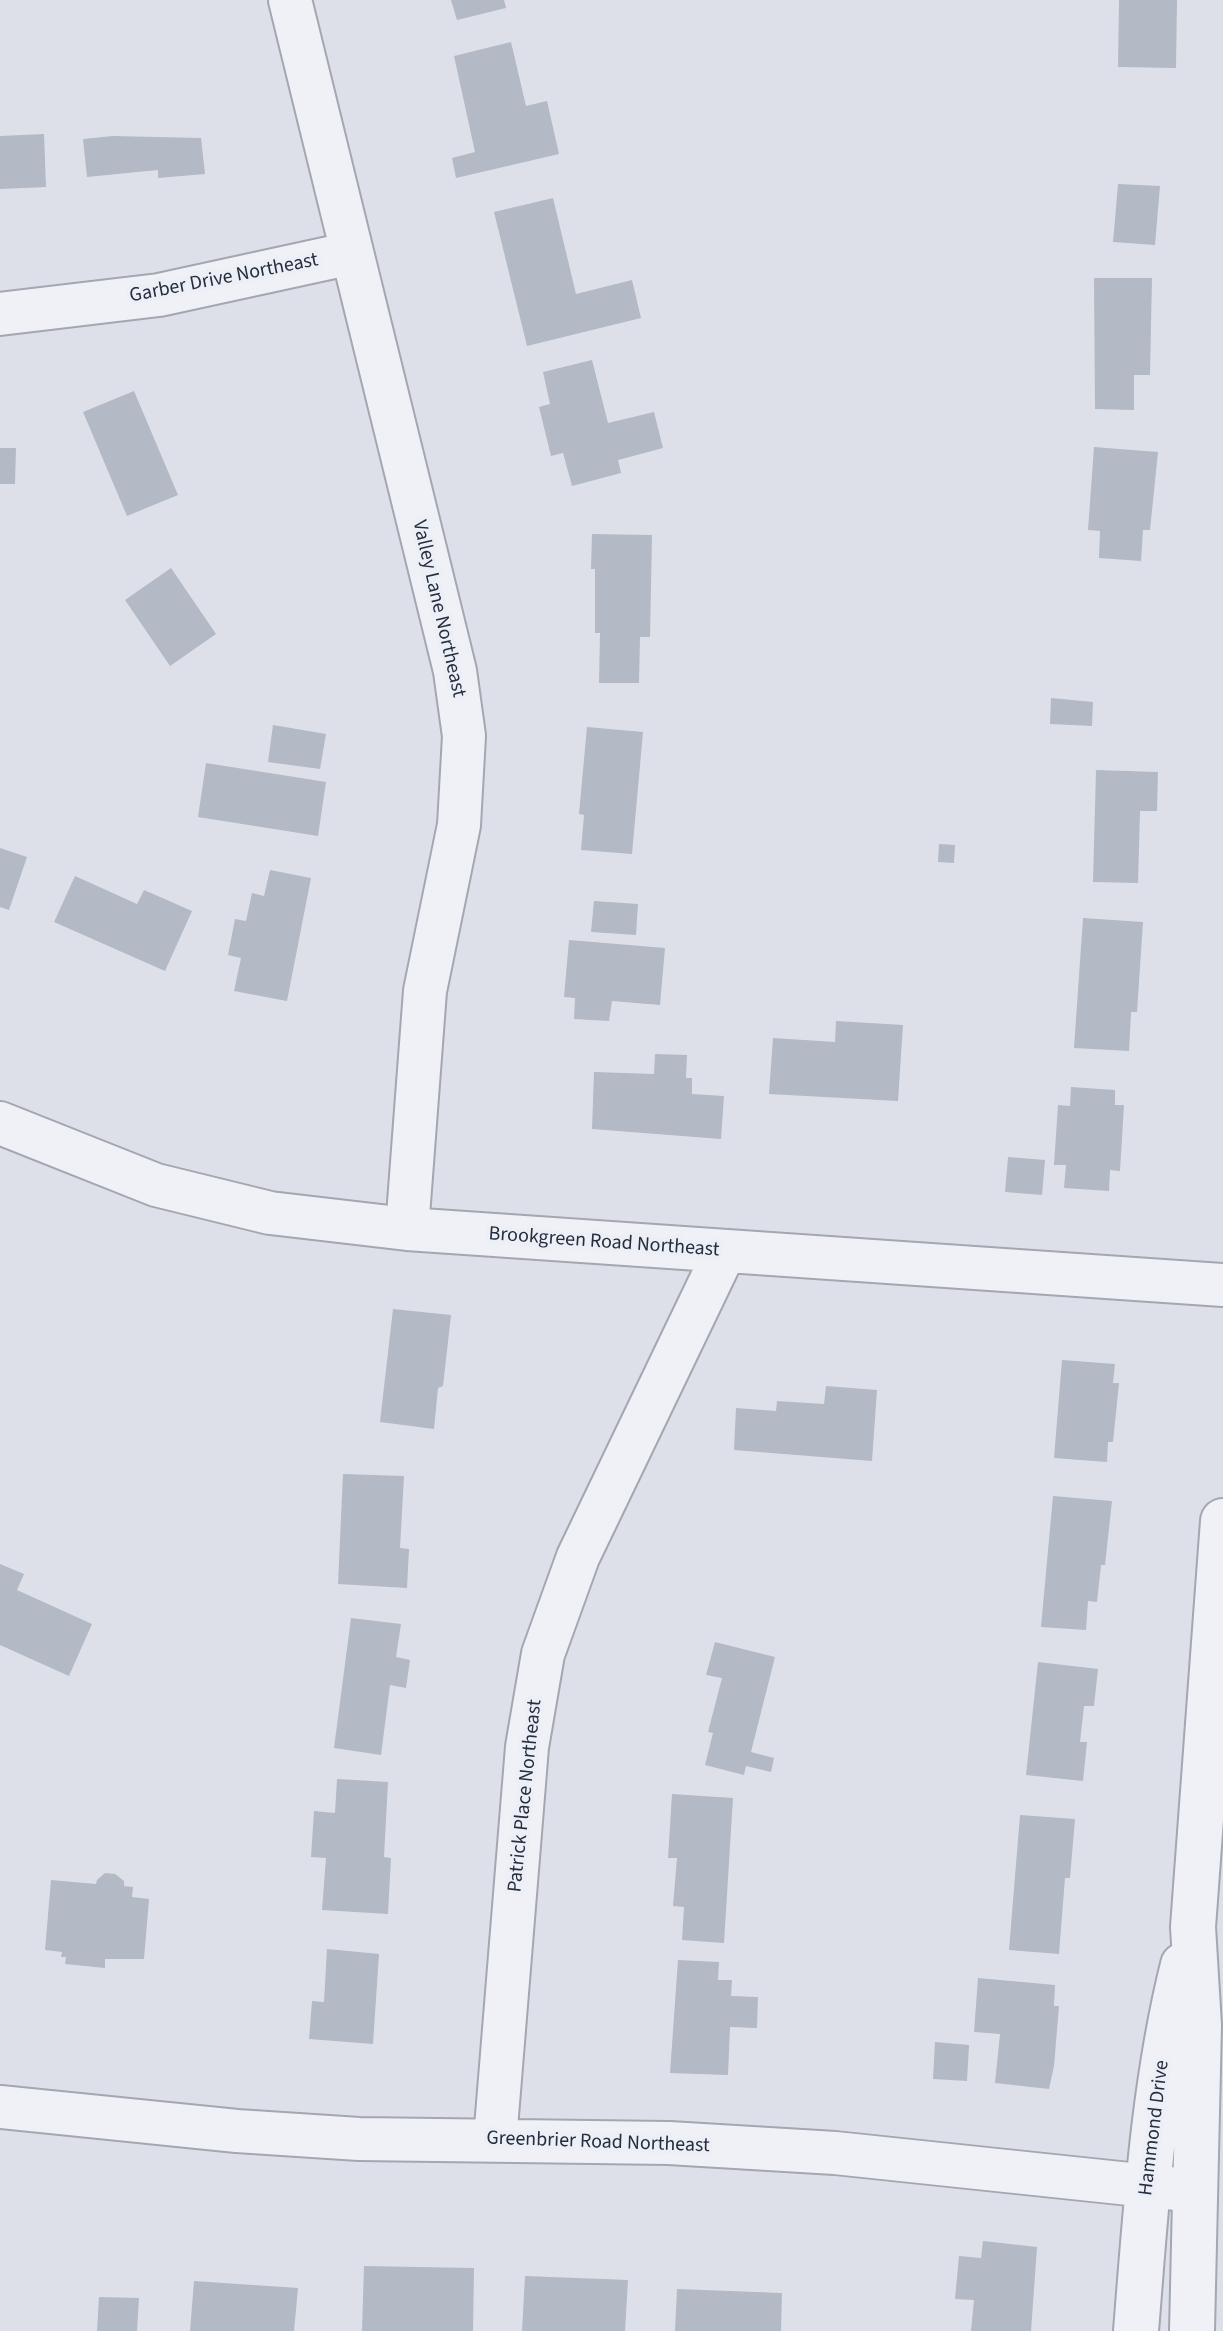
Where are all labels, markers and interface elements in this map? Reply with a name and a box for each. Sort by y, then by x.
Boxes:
street label: Garber Drive Northeast [128,249,320,309]
street label: Valley Lane Northeast [406,518,470,700]
street label: Brookgreen Road Northeast [488,1223,720,1263]
street label: Patrick Place Northeast [504,1698,548,1894]
street label: Hammond Drive [1135,2059,1175,2197]
street label: Greenbrier Road Northeast [486,2127,710,2159]

